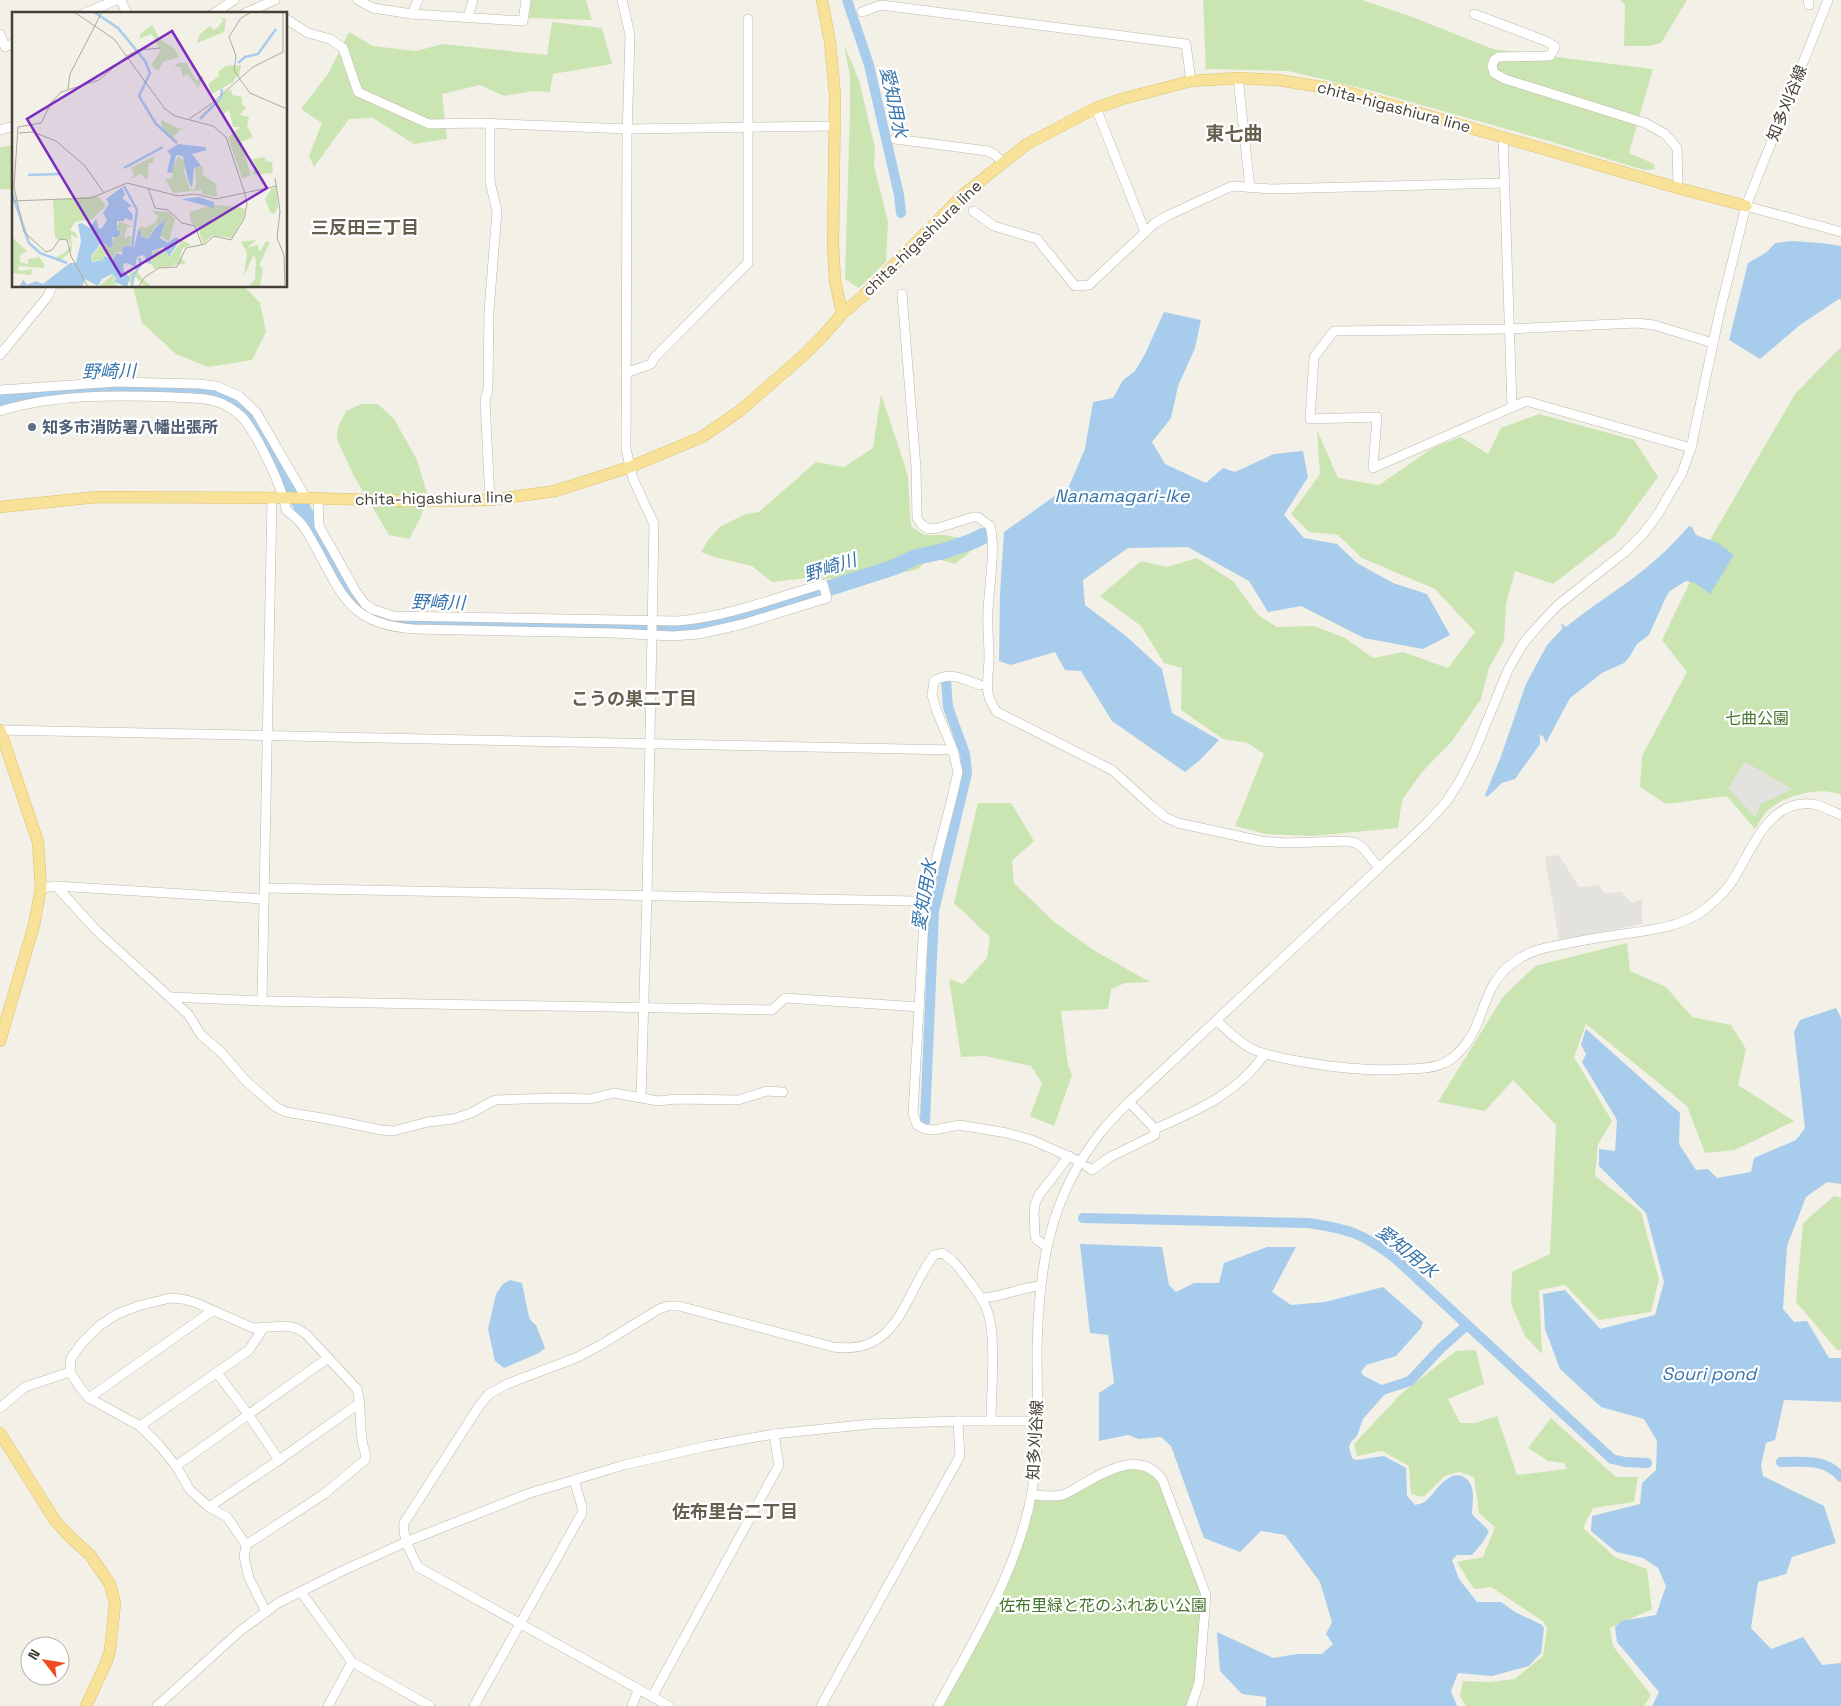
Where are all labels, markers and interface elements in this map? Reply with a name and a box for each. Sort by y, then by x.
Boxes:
inset map [12,12,288,288]
street label: 知多刈谷線 [1762,62,1812,144]
water label: 愛知用水 [875,64,913,142]
street label: chita-higashiura line [1315,76,1473,138]
district label: 東七曲 [1205,121,1263,146]
street label: chita-higashiura line [858,175,986,301]
district label: 三反田三丁目 [311,216,419,239]
water label: 野崎川 [82,359,138,383]
place label: 知多市消防署八幡出張所 [42,417,218,438]
marker: 知多市消防署八幡出張所 [26,421,38,433]
water label: Nanamagari-Ike [1055,484,1191,507]
street label: chita-higashiura line [355,486,513,510]
water label: 野崎川 [801,547,861,586]
water label: 野崎川 [411,590,467,614]
district label: こうの巣二丁目 [571,687,697,710]
park label: 七曲公園 [1725,708,1789,729]
water label: 愛知用水 [906,856,942,932]
water label: 愛知用水 [1372,1219,1444,1284]
water label: Souri pond [1662,1362,1759,1385]
street label: 知多刈谷線 [1022,1399,1048,1481]
district label: 佐布里台二丁目 [672,1500,798,1523]
park label: 佐布里緑と花のふれあい公園 [999,1595,1207,1616]
north arrow [20,1636,70,1686]
text: N [24,1646,44,1663]

